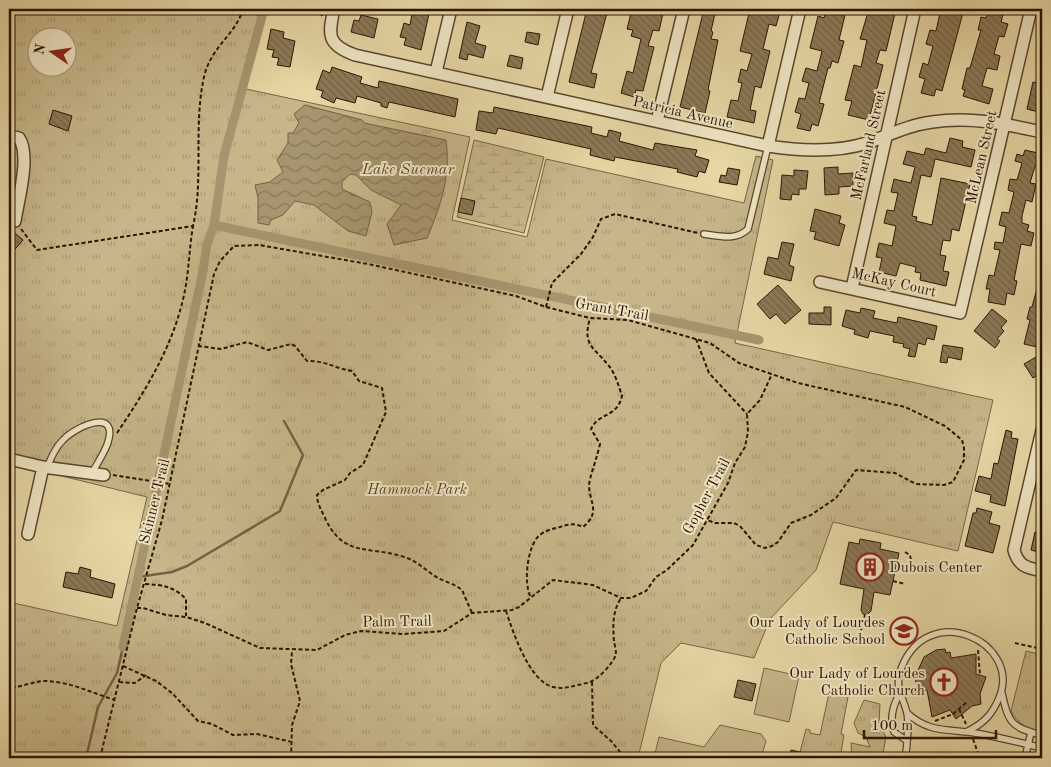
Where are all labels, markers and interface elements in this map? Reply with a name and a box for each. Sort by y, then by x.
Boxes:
north arrow [28,28,78,78]
text: N [32,42,48,56]
street label: McFarland Street [849,88,890,202]
street label: Patricia Avenue [631,95,734,132]
street label: McLean Street [964,109,1001,206]
water label: Lake Suemar [361,162,455,178]
street label: McKay Court [850,266,938,301]
street label: Grant Trail [574,297,650,324]
street label: Gopher Trail [681,456,734,537]
street label: Skinner Trail [138,457,173,545]
park label: Hammock Park [366,483,467,498]
building icon: Dubois Center [855,552,885,582]
place label: Dubois Center [889,561,982,576]
street label: Palm Trail [362,614,432,631]
place label: Our Lady of Lourdes Catholic School [749,616,885,648]
school or university icon: Our Lady of Lourdes Catholic School [889,616,919,646]
place label: Our Lady of Lourdes Catholic Church [789,667,925,699]
church icon: Our Lady of Lourdes Catholic Church [929,667,959,697]
scale bar [864,707,996,739]
text: 100 m [871,719,913,734]

